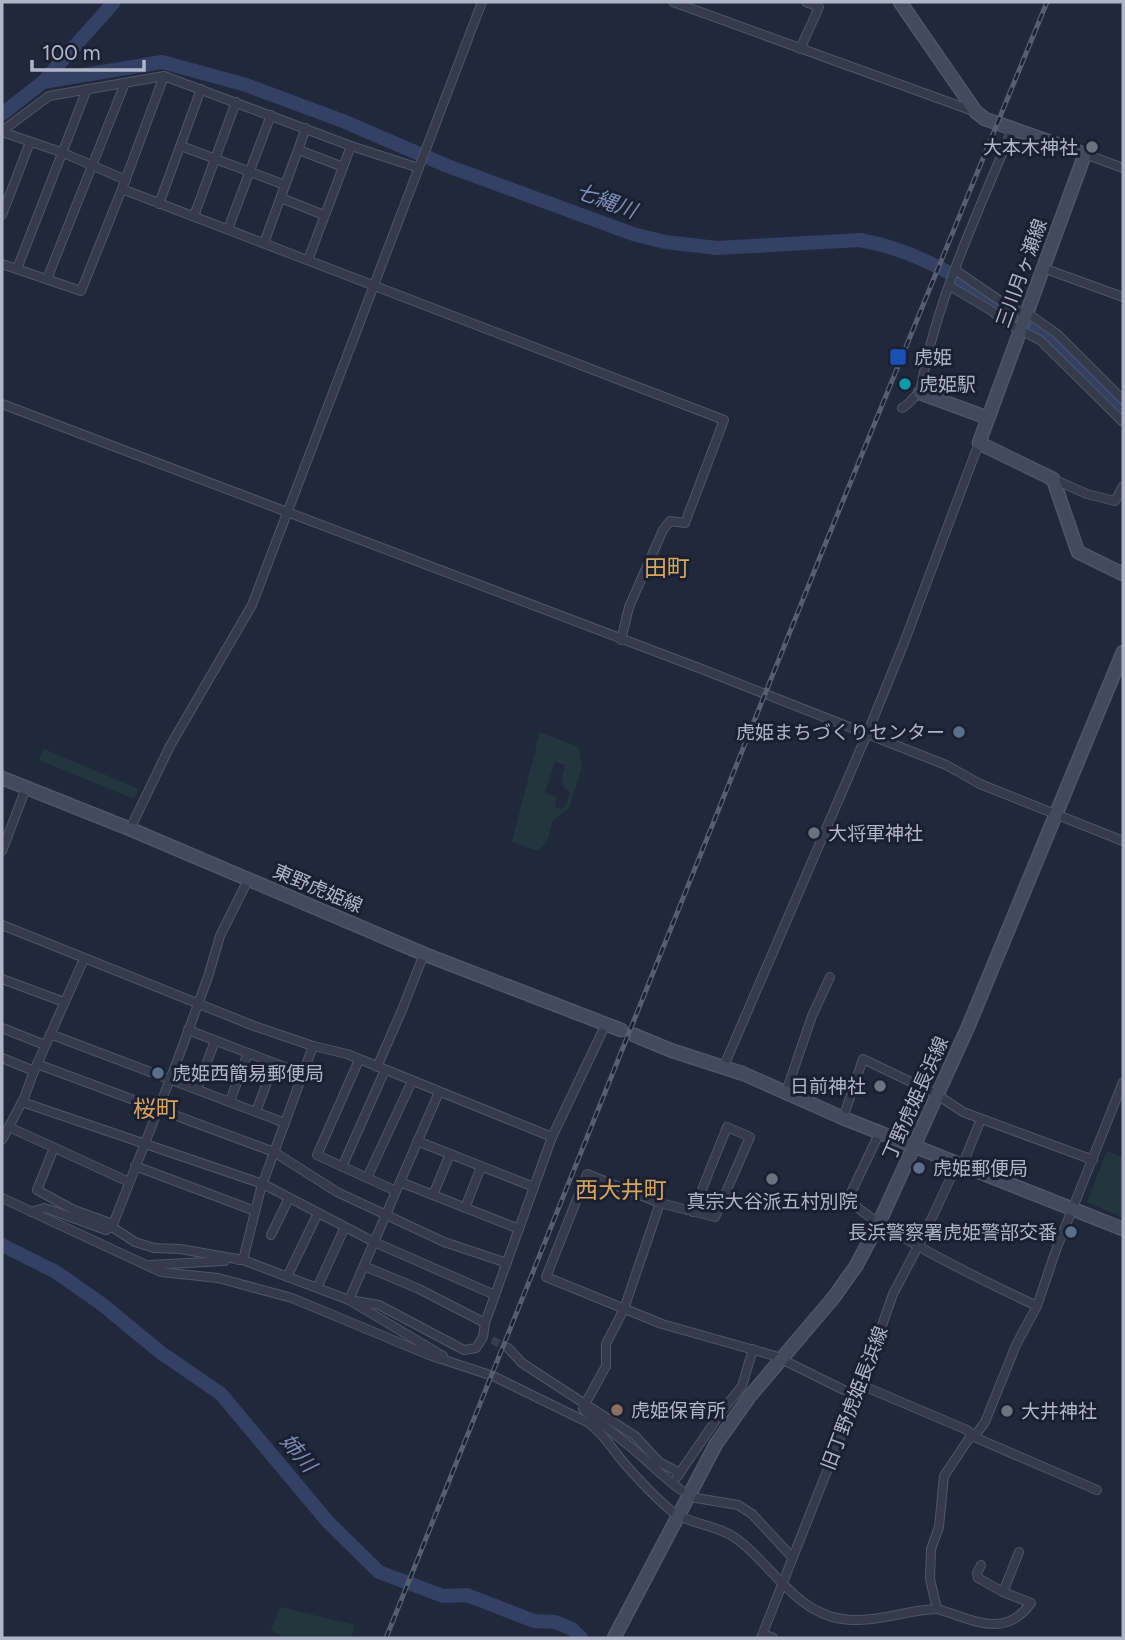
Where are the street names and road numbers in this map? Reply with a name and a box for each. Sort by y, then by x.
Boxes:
street label: 三川月ヶ瀬線 [991,216,1052,331]
street label: 東野虎姫線 [270,859,366,918]
street label: 丁野虎姫長浜線 [878,1033,953,1164]
street label: 旧丁野虎姫長浜線 [816,1323,892,1473]

